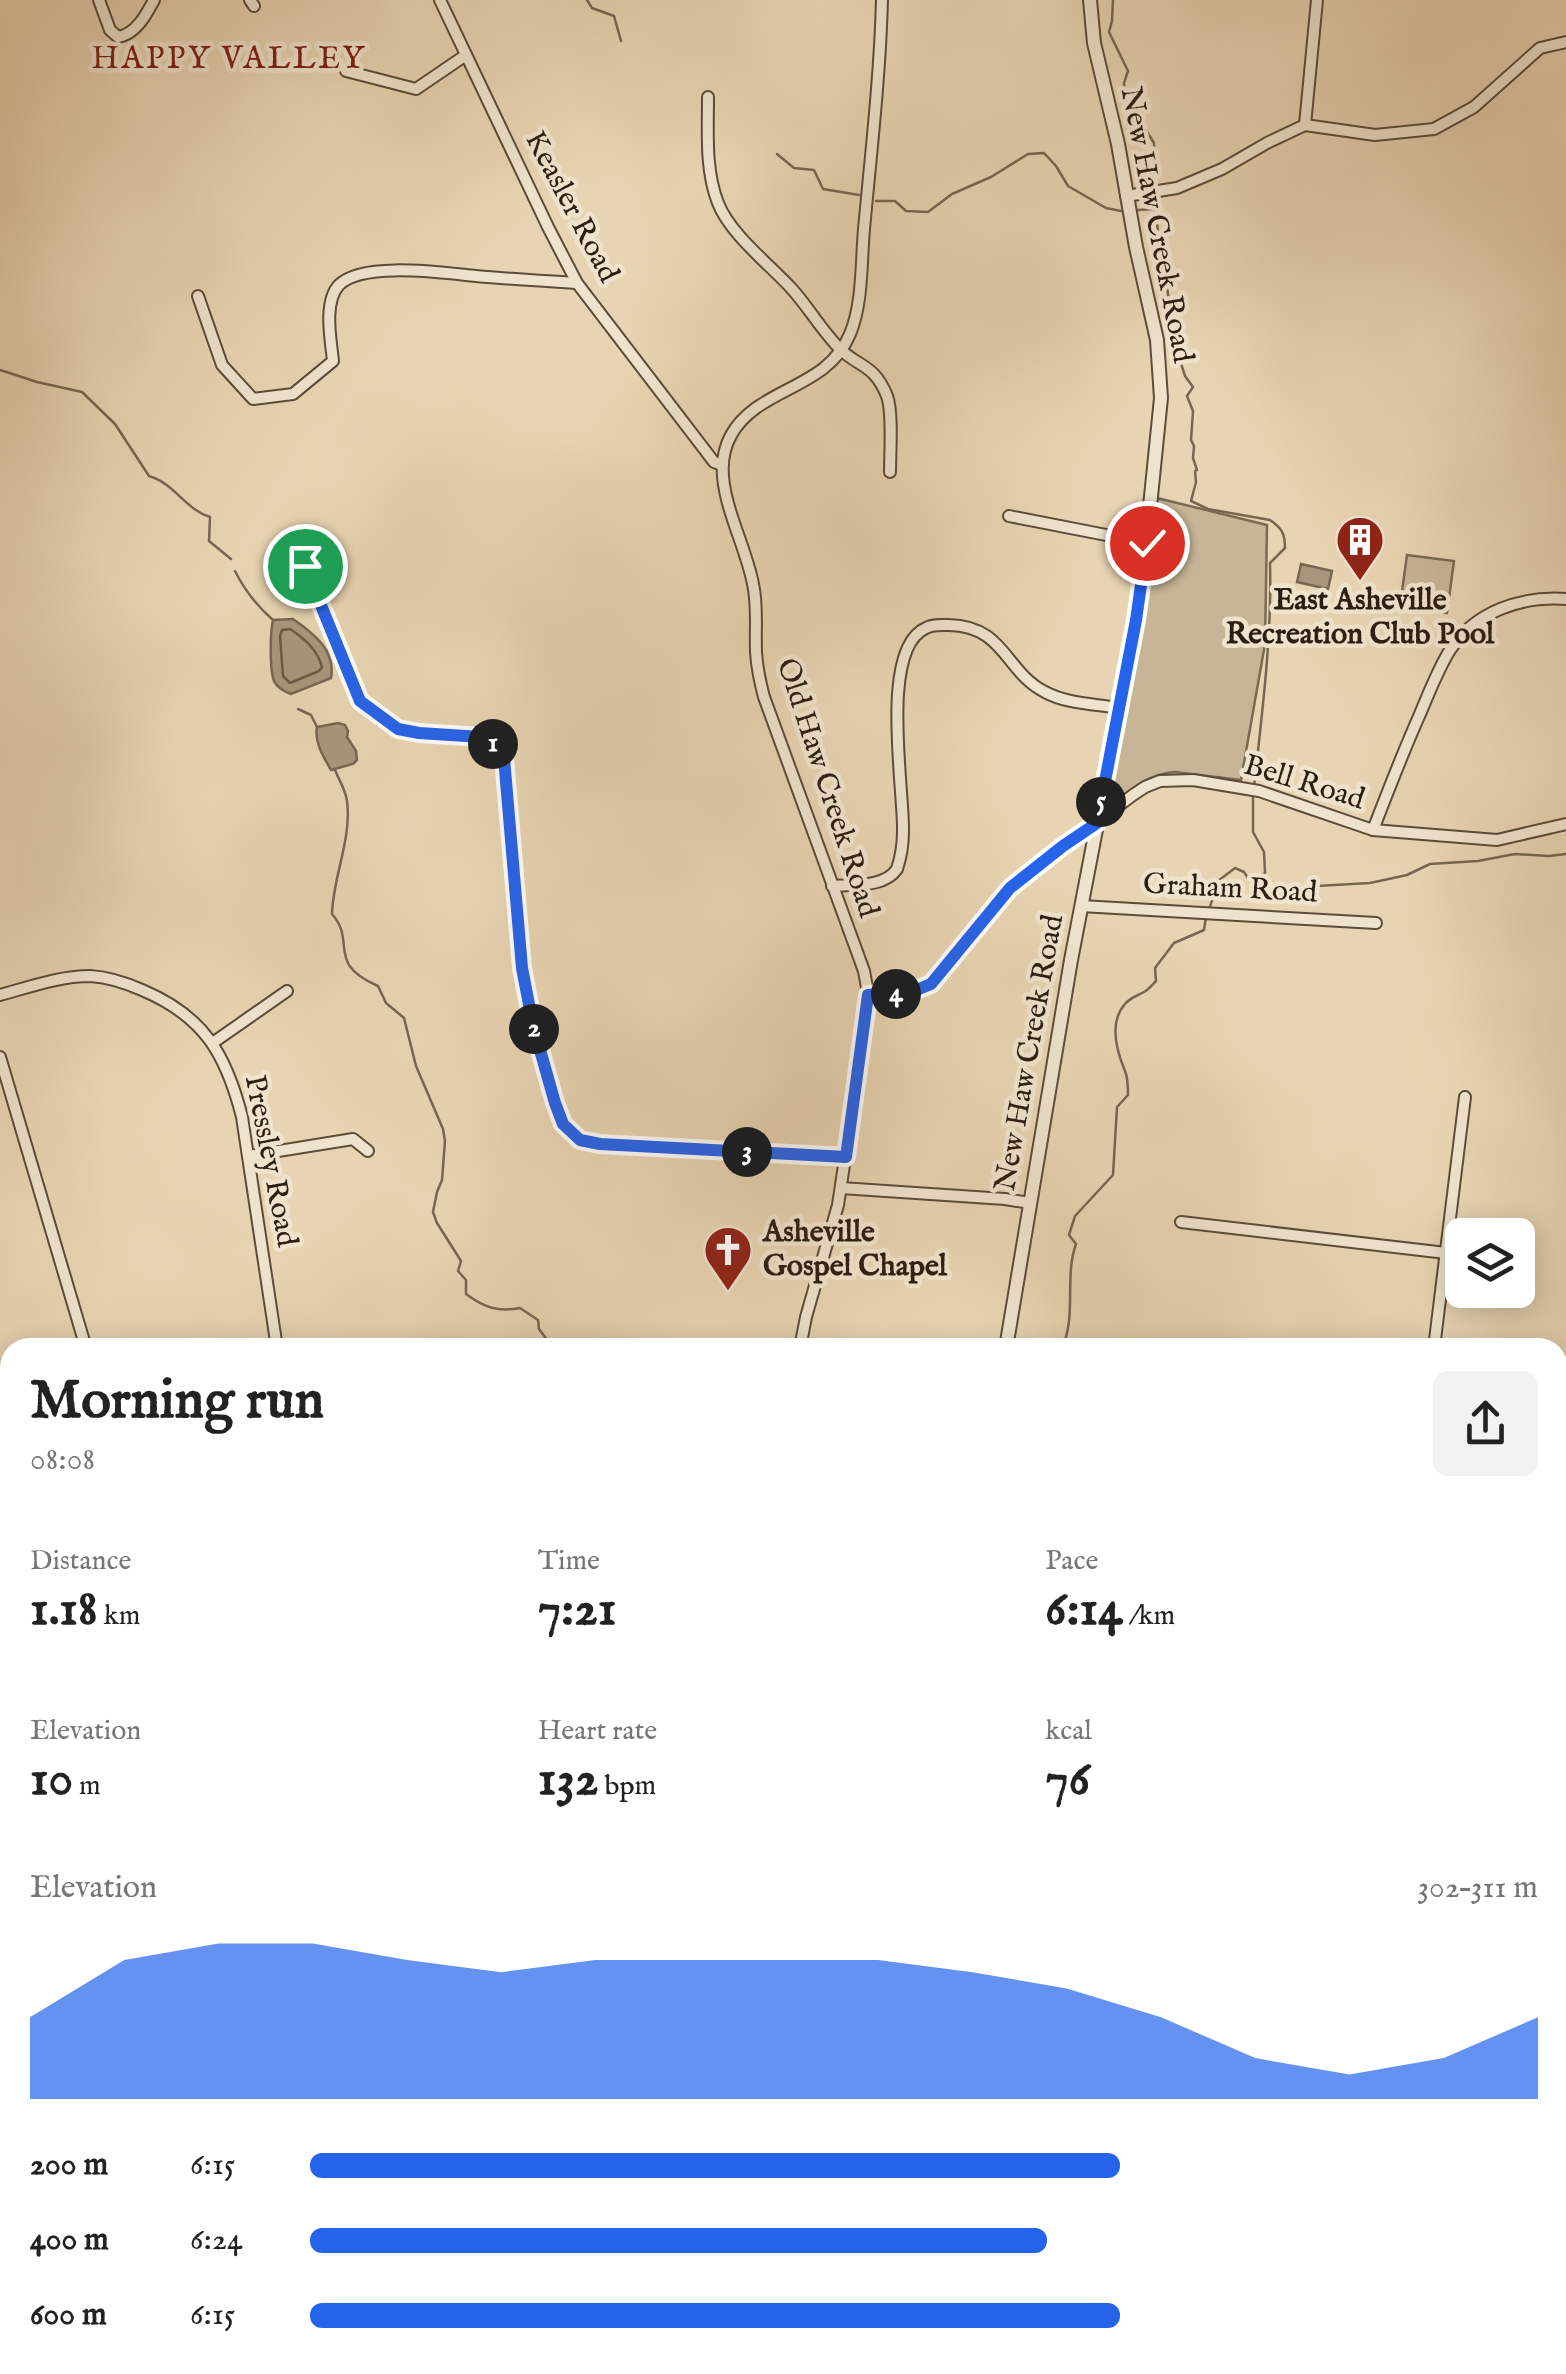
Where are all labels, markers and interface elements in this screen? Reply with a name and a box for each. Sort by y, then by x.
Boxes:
district label: HAPPY VALLEY [92,39,366,80]
street label: New Haw Creek Road [1111,84,1202,367]
street label: Keasler Road [515,125,627,290]
pin [1105,501,1190,586]
building icon: East Asheville Recreation Club Pool [1334,514,1386,582]
icon: check [1120,516,1175,571]
pin [263,524,348,609]
icon: arrive [278,539,333,594]
place label: East Asheville Recreation Club Pool [1226,582,1495,654]
street label: Old Haw Creek Road [767,654,887,923]
pin: 1 [468,719,518,769]
text: 1 [488,726,498,761]
street label: Bell Road [1239,747,1370,820]
pin: 5 [1076,777,1126,827]
text: 5 [1096,784,1106,819]
street label: Graham Road [1142,865,1319,913]
street label: New Haw Creek Road [987,911,1073,1194]
pin: 4 [871,969,921,1019]
text: 4 [889,976,903,1011]
pin: 2 [509,1004,559,1054]
text: 2 [527,1011,541,1046]
street label: Pressley Road [235,1072,305,1251]
pin: 3 [722,1127,772,1177]
text: 3 [742,1134,752,1169]
place label: Asheville Gospel Chapel [762,1214,948,1286]
map controls [1445,1218,1535,1308]
button: layers [1445,1218,1535,1308]
church icon: Asheville Gospel Chapel [702,1224,754,1292]
text: Morning run [30,1367,324,1437]
button: share [1433,1371,1538,1476]
text: 08:08 [30,1440,95,1481]
text: Distance [30,1544,131,1579]
text: Time [538,1544,600,1579]
text: Pace [1045,1544,1098,1579]
text: 1.18 [30,1579,98,1642]
text: 7:21 [538,1579,616,1642]
text: 6:14 [1045,1579,1123,1642]
text: km [98,1599,140,1634]
text: /km [1123,1599,1175,1634]
text: Elevation [30,1714,141,1749]
text: Heart rate [538,1714,657,1749]
text: kcal [1045,1714,1092,1749]
text: 10 [30,1749,73,1812]
text: 132 [538,1749,598,1812]
text: 76 [1045,1749,1090,1812]
text: m [73,1769,101,1804]
text: bpm [598,1769,656,1804]
text: Elevation [30,1868,157,1909]
text: 302–311 m [1417,1868,1538,1909]
text: 200 m [30,2145,108,2186]
text: 6:15 [190,2145,235,2186]
text: 400 m [30,2220,109,2261]
text: 6:24 [190,2220,243,2261]
text: 600 m [30,2295,107,2336]
text: 6:15 [190,2295,235,2336]

